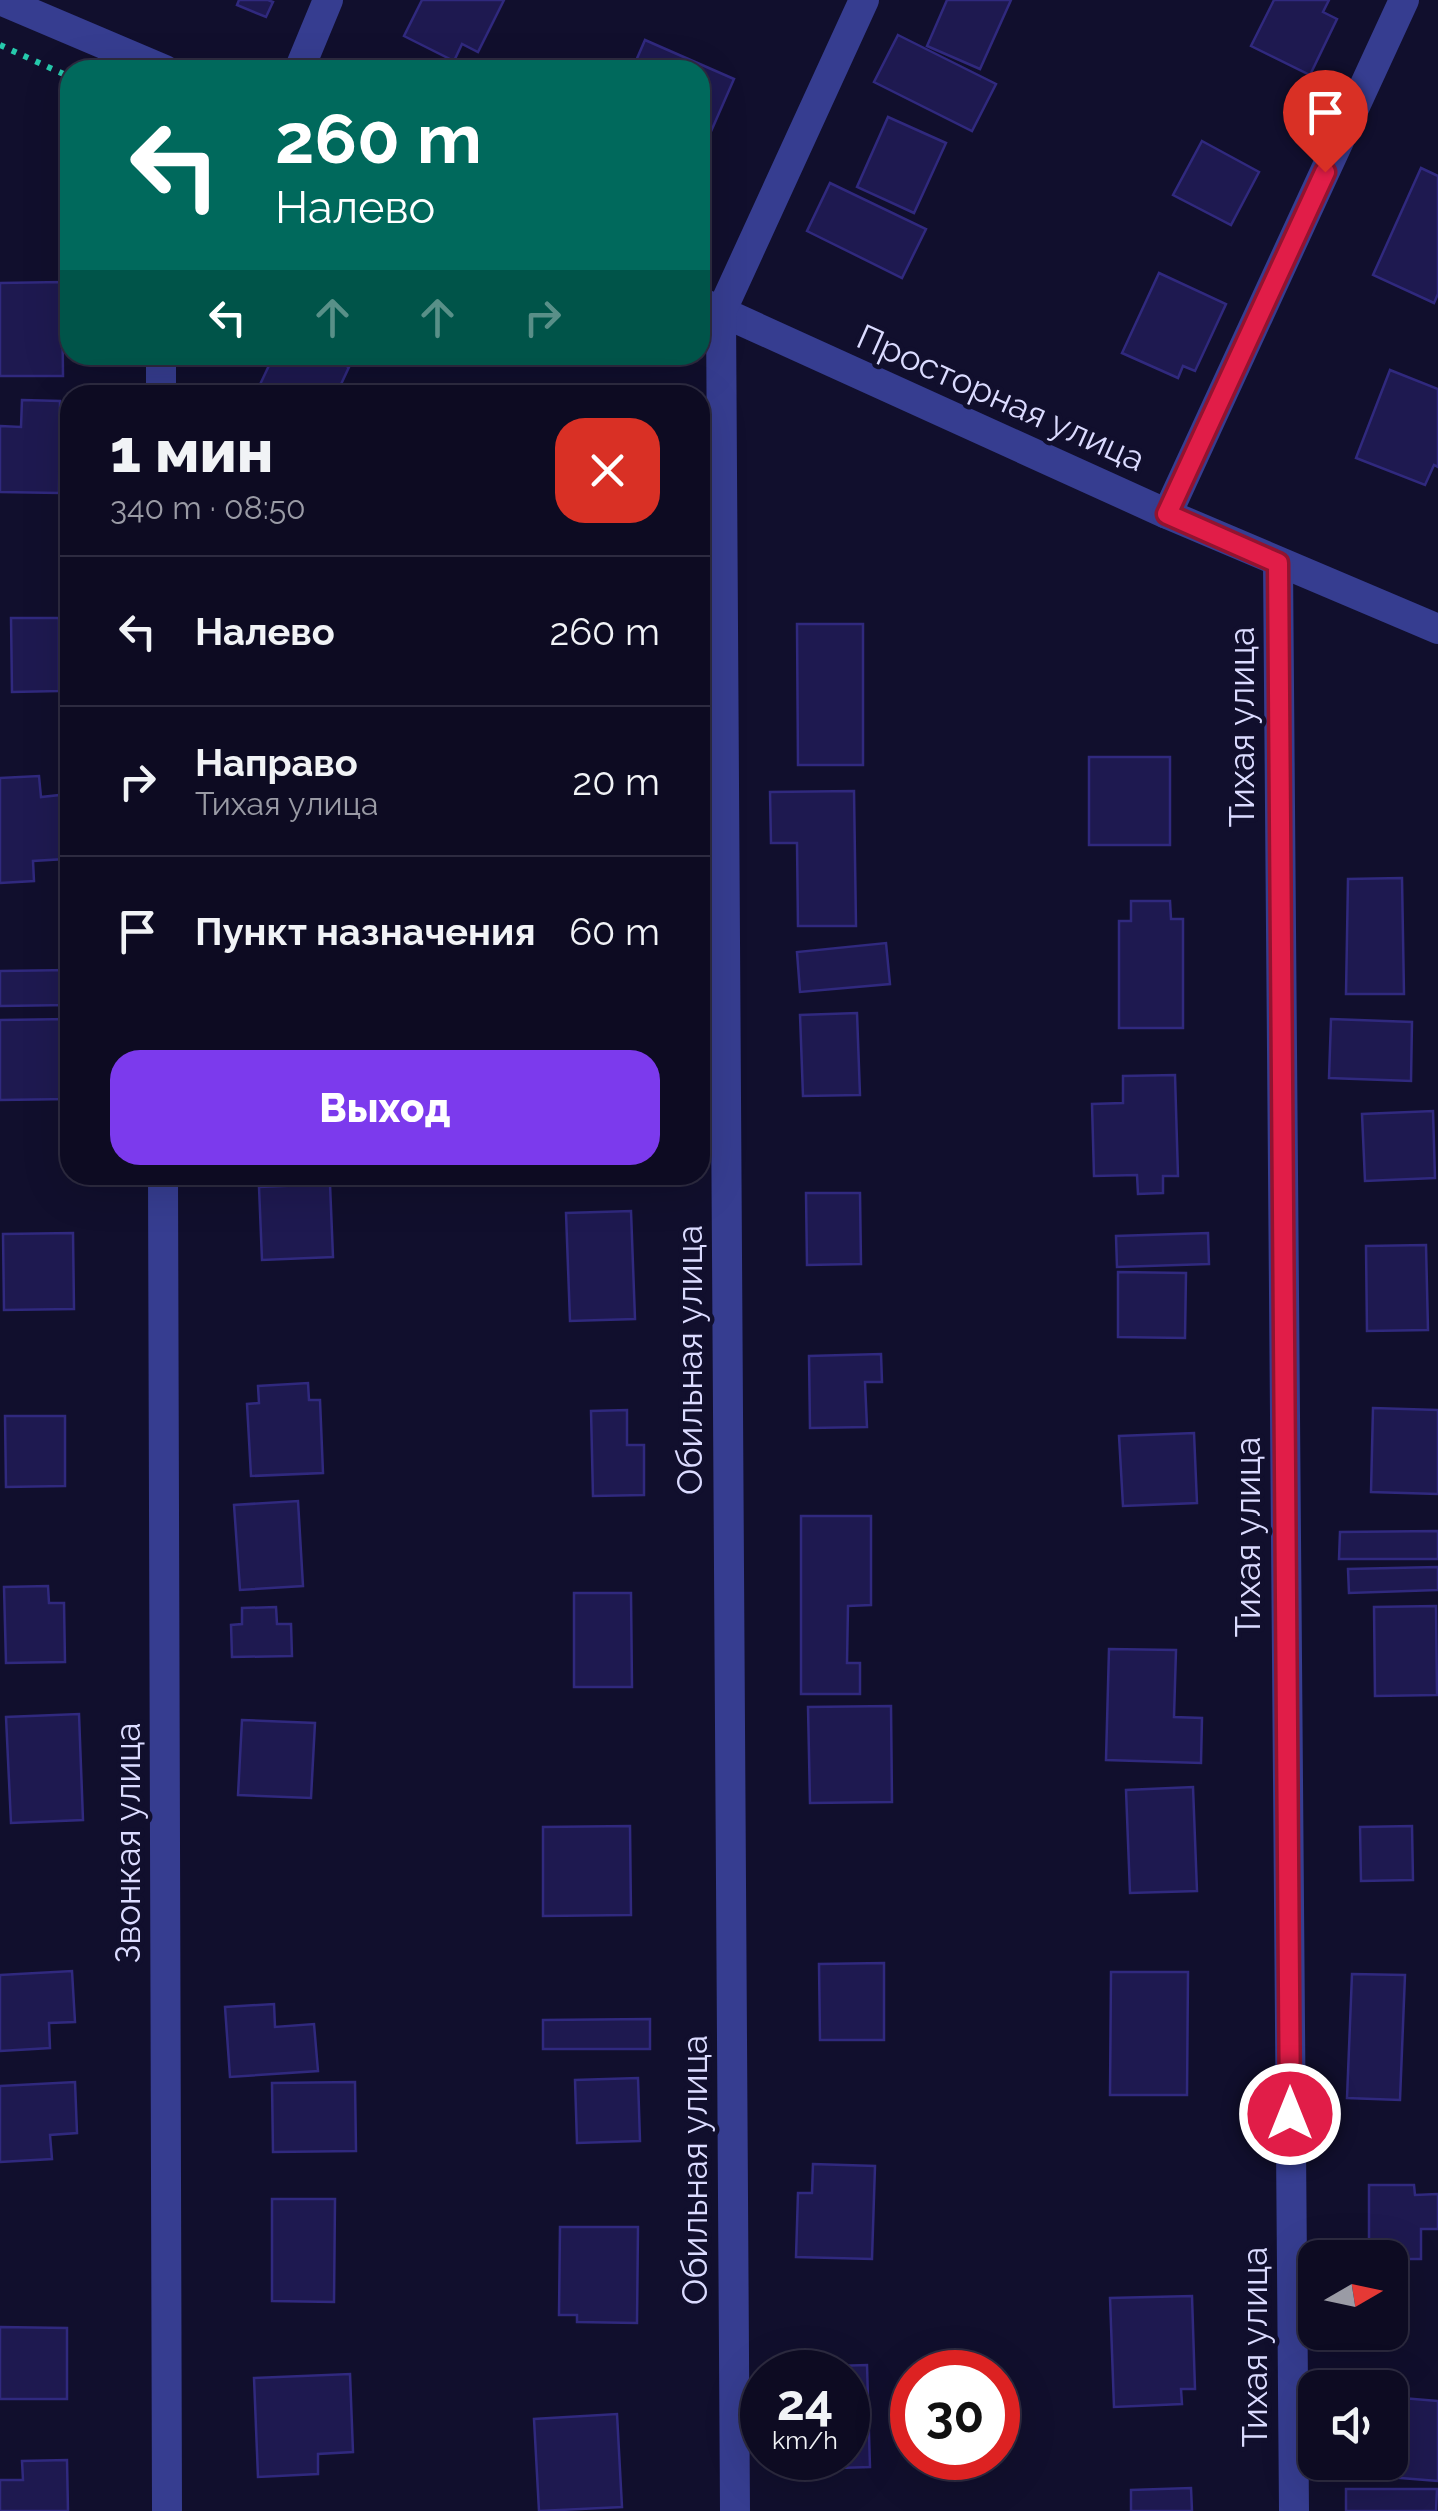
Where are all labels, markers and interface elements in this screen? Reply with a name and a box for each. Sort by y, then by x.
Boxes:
pin [1283,70,1368,173]
icon: arrive [1298,85,1353,140]
text: 260 m [275,97,482,179]
icon: left [110,100,240,230]
text: Налево [275,181,435,234]
icon: left [200,290,255,345]
icon: ahead [305,290,360,345]
icon: ahead [410,290,465,345]
icon: right [515,290,570,345]
street label: Просторная улица [851,316,1151,479]
text: 1 мин [110,416,273,486]
button: close [555,418,660,523]
text: 340 m · 08:50 [110,489,306,526]
icon: left [110,604,165,659]
text: Налево [195,609,335,654]
text: 260 m [549,609,660,654]
street label: Тихая улица [1221,627,1262,827]
text: Направо [195,740,358,785]
icon: right [110,754,165,809]
text: 20 m [572,759,660,804]
text: Тихая улица [195,785,378,822]
icon: arrive [110,904,165,959]
text: Пункт назначения [195,909,536,954]
text: 60 m [569,909,660,954]
button: Выход [110,1050,660,1165]
street label: Обильная улица [669,1225,710,1495]
street label: Тихая улица [1227,1437,1268,1637]
street label: Звонкая улица [107,1722,148,1964]
street label: Обильная улица [674,2035,715,2305]
position arrow [1238,2062,1342,2166]
north arrow [1298,2240,1408,2350]
map controls [1298,2240,1408,2480]
street label: Тихая улица [1234,2247,1275,2447]
speed limit sign: 30 [890,2350,1020,2480]
button: sound [1298,2370,1408,2480]
text: 24 [777,2373,833,2432]
text: km/h [772,2425,838,2455]

